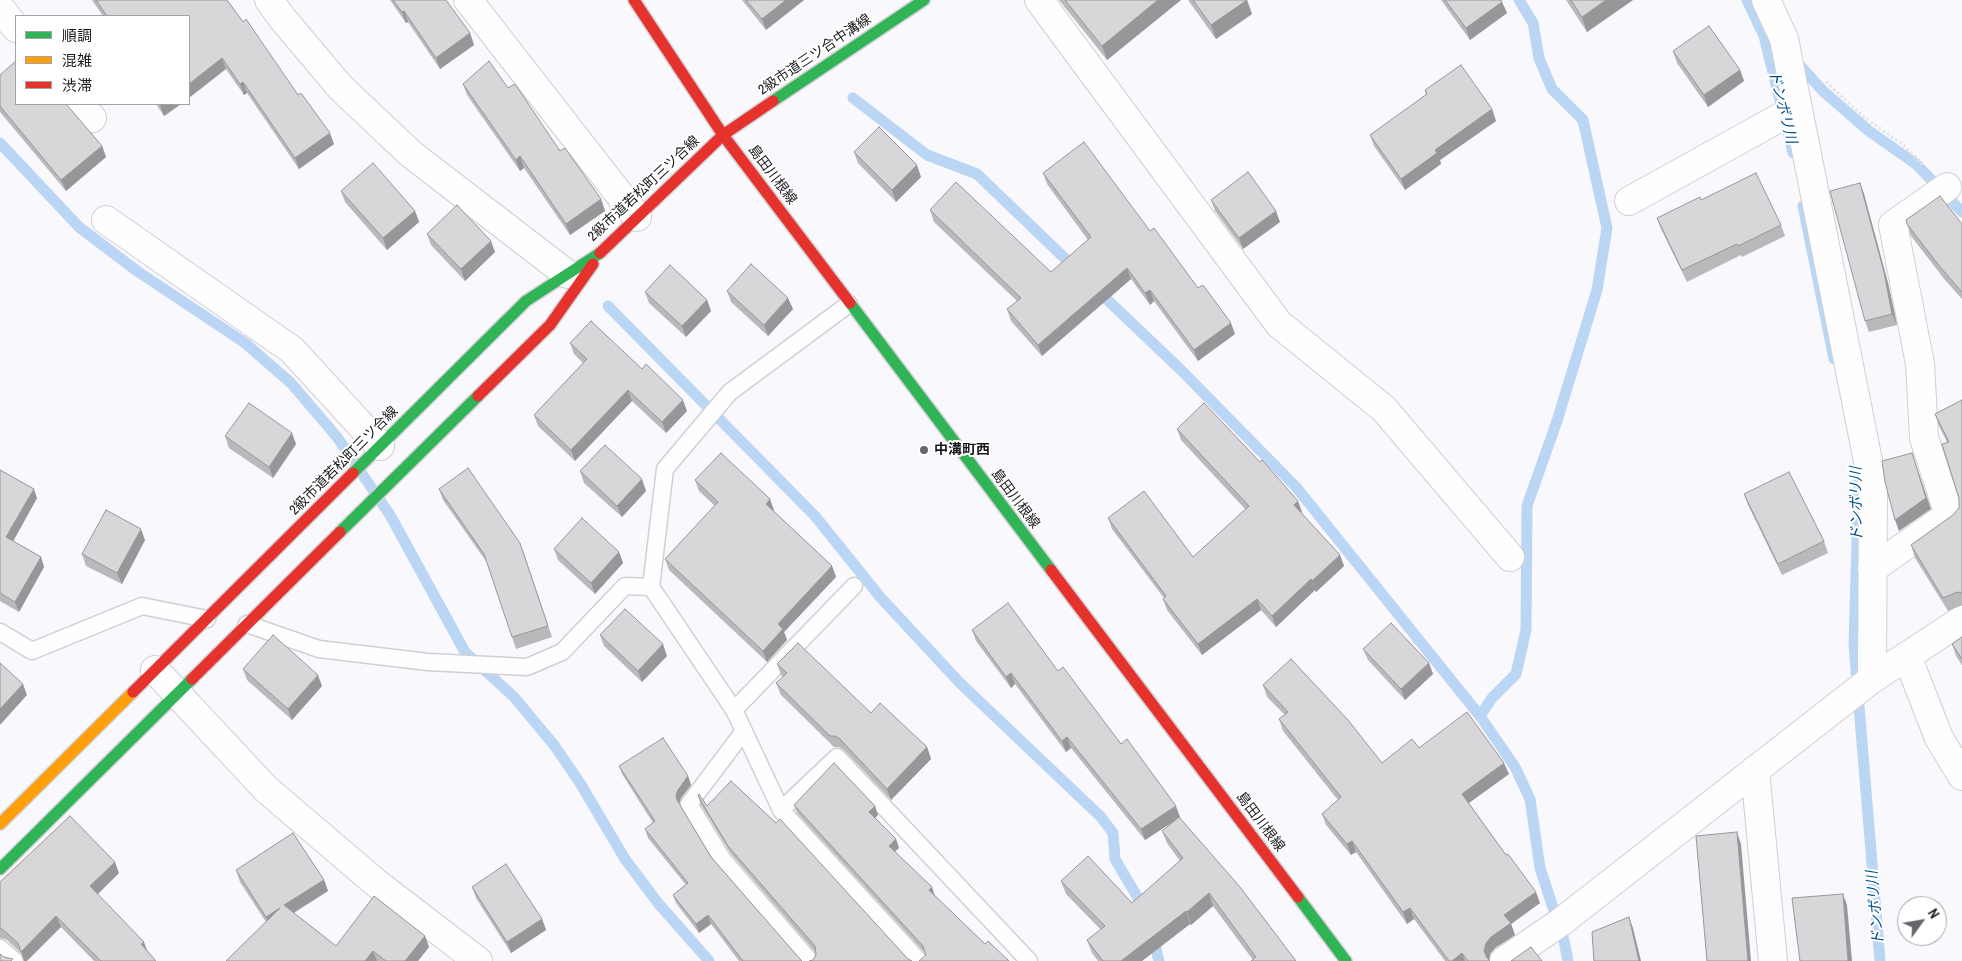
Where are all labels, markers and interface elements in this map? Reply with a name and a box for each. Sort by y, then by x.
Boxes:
street label: 2級市道三ツ合中溝線 [755,11,875,99]
legend [15,15,190,105]
text: 順調 [62,25,92,46]
text: 混雑 [62,50,92,71]
water label: ドンボリ川 [1764,68,1800,146]
text: 渋滞 [62,75,92,96]
street label: 2級市道若松町三ツ合線 [585,133,703,245]
street label: 島田川根線 [744,142,800,208]
street label: 2級市道若松町三ツ合線 [286,403,402,519]
place label: 中溝町西 [934,442,990,458]
marker: 中溝町西 [918,444,930,456]
street label: 島田川根線 [987,466,1043,532]
water label: ドンボリ川 [1847,466,1867,542]
street label: 島田川根線 [1232,789,1288,855]
water label: ドンボリ川 [1864,870,1888,946]
north arrow [1897,896,1947,946]
text: N [1924,905,1944,922]

